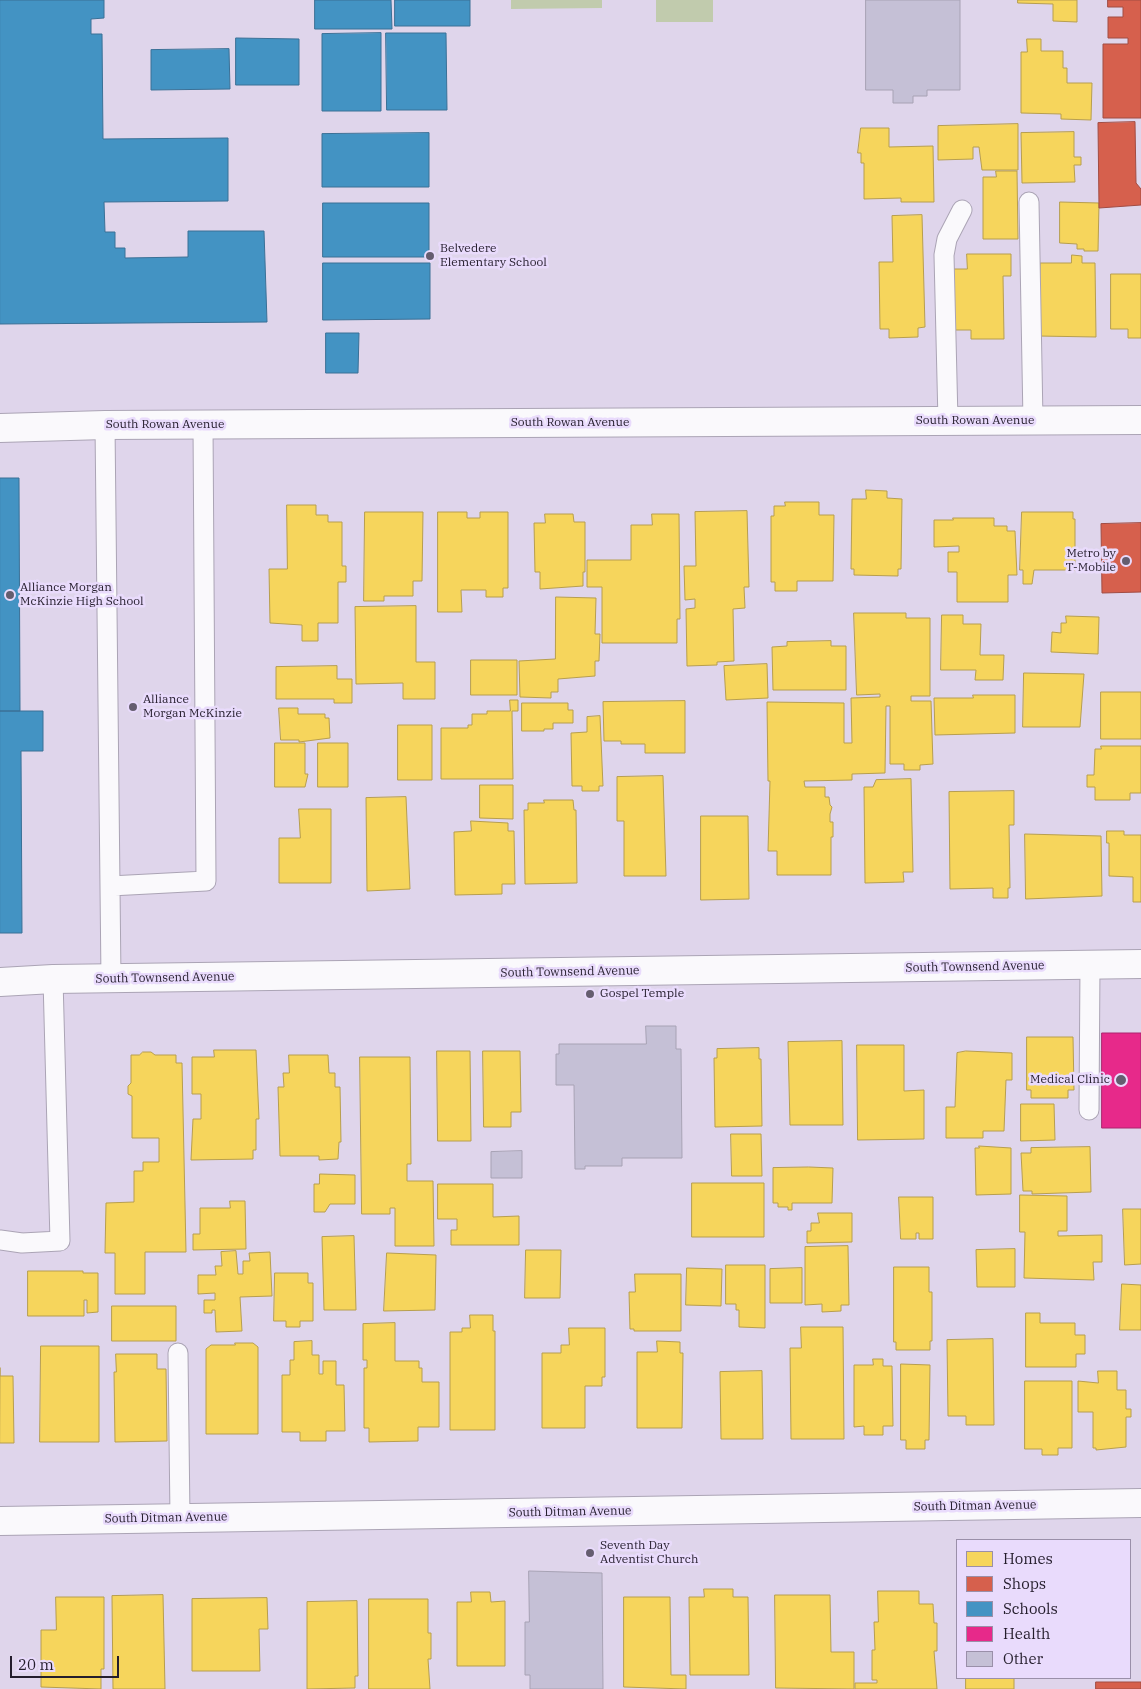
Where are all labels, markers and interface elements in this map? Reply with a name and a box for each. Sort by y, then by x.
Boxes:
place label: Belvedere Elementary School [440,242,547,270]
marker: Belvedere Elementary School [424,250,436,262]
street label: South Rowan Avenue [916,414,1034,428]
street label: South Rowan Avenue [511,416,629,430]
street label: South Rowan Avenue [106,418,224,432]
place label: Metro by T-Mobile [1066,547,1116,575]
marker: Metro by T-Mobile [1120,555,1132,567]
place label: Alliance Morgan McKinzie High School [20,581,144,609]
marker: Alliance Morgan McKinzie High School [4,589,16,601]
place label: Alliance Morgan McKinzie [143,693,242,721]
marker: Alliance Morgan McKinzie [127,701,139,713]
street label: South Townsend Avenue [905,959,1045,975]
street label: South Townsend Avenue [500,964,640,980]
street label: South Townsend Avenue [95,970,235,986]
place label: Gospel Temple [600,987,684,1001]
marker: Gospel Temple [584,988,596,1000]
place label: Medical Clinic [1030,1073,1110,1087]
marker: Medical Clinic [1114,1073,1128,1087]
street label: South Ditman Avenue [913,1498,1037,1514]
street label: South Ditman Avenue [508,1504,632,1520]
street label: South Ditman Avenue [104,1510,228,1526]
place label: Seventh Day Adventist Church [600,1539,698,1567]
legend [956,1539,1131,1679]
marker: Seventh Day Adventist Church [584,1547,596,1559]
text: Homes [1003,1549,1053,1568]
text: Shops [1003,1574,1046,1593]
text: Schools [1003,1599,1058,1618]
text: Health [1003,1624,1050,1643]
scale bar [12,1646,121,1678]
text: Other [1003,1649,1043,1668]
text: 20 m [18,1655,54,1674]

